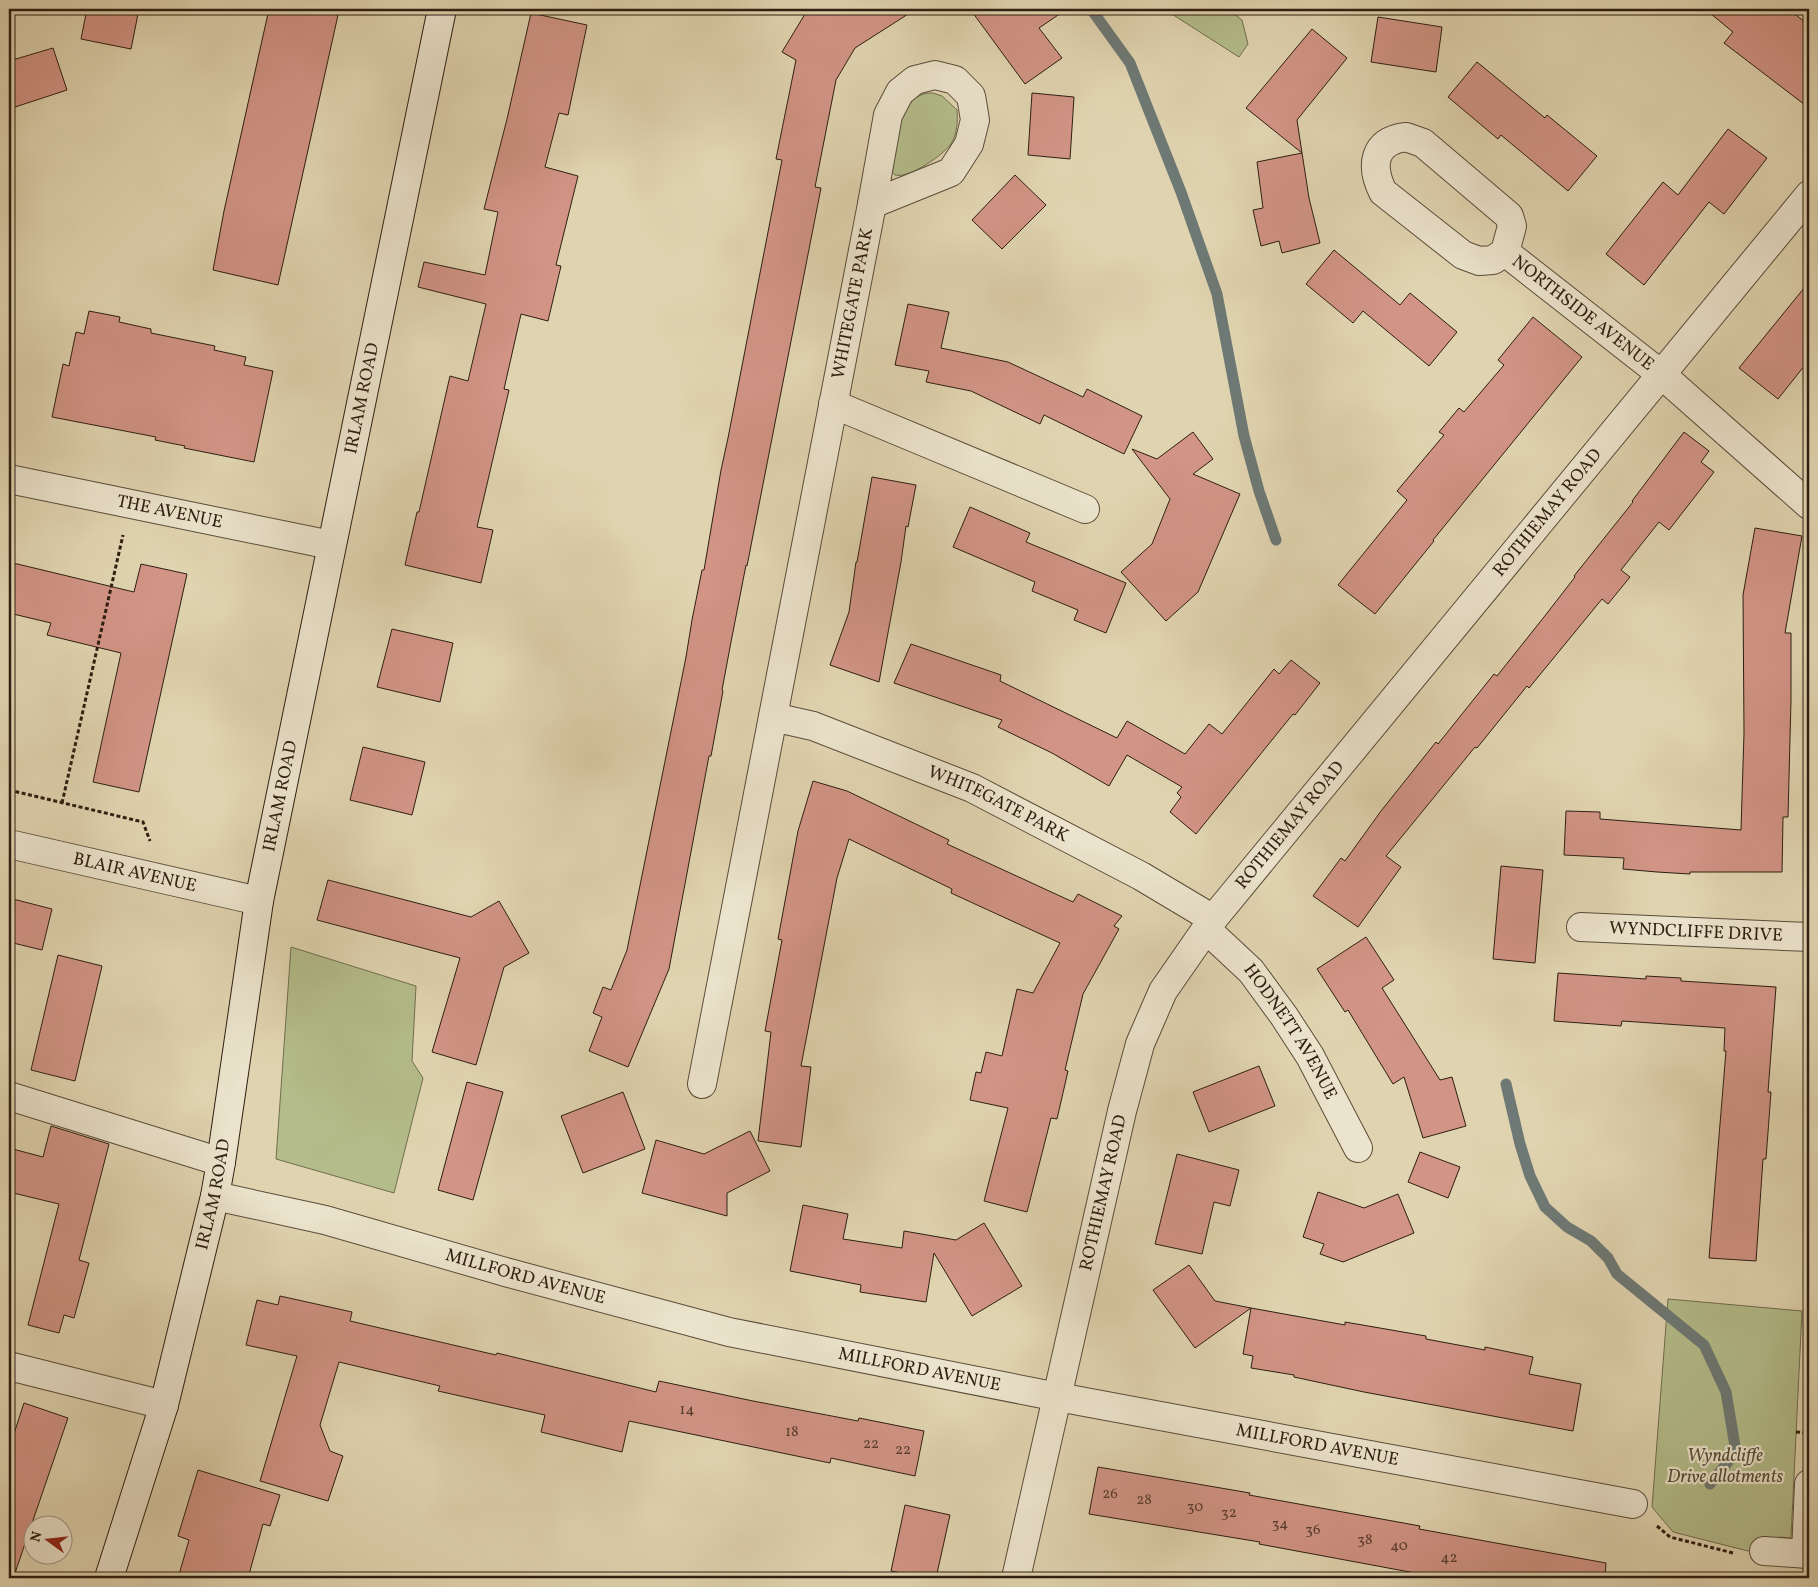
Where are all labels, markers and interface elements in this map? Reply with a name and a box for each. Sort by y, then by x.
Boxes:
street label: WHITEGATE PARK [826,226,880,381]
street label: NORTHSIDE AVENUE [1506,249,1660,377]
street label: IRLAM ROAD [339,341,386,456]
street label: ROTHIEMAY ROAD [1487,443,1608,582]
street label: THE AVENUE [114,489,225,535]
street label: IRLAM ROAD [257,738,304,854]
street label: ROTHIEMAY ROAD [1230,756,1350,895]
street label: WHITEGATE PARK [924,759,1073,849]
street label: BLAIR AVENUE [71,847,199,899]
street label: WYNDCLIFFE DRIVE [1609,916,1783,948]
street label: HODNETT AVENUE [1237,959,1343,1104]
street label: ROTHIEMAY ROAD [1074,1112,1133,1273]
street label: IRLAM ROAD [190,1137,237,1252]
street label: MILLFORD AVENUE [442,1243,609,1311]
street label: MILLFORD AVENUE [836,1341,1003,1398]
house number: 14 [680,1400,694,1421]
street label: MILLFORD AVENUE [1234,1418,1401,1473]
house number: 18 [785,1422,799,1443]
house number: 22 [863,1434,879,1455]
house number: 22 [895,1440,911,1461]
park label: Wyndcliffe Drive allotments [1667,1444,1783,1490]
house number: 26 [1102,1484,1118,1505]
house number: 28 [1136,1490,1152,1511]
house number: 30 [1187,1497,1203,1518]
house number: 32 [1221,1503,1237,1524]
north arrow [22,1514,72,1564]
house number: 34 [1272,1514,1288,1535]
house number: 36 [1305,1520,1321,1541]
text: N [26,1530,47,1544]
house number: 38 [1357,1530,1373,1551]
house number: 40 [1390,1536,1408,1557]
house number: 42 [1440,1548,1458,1569]

